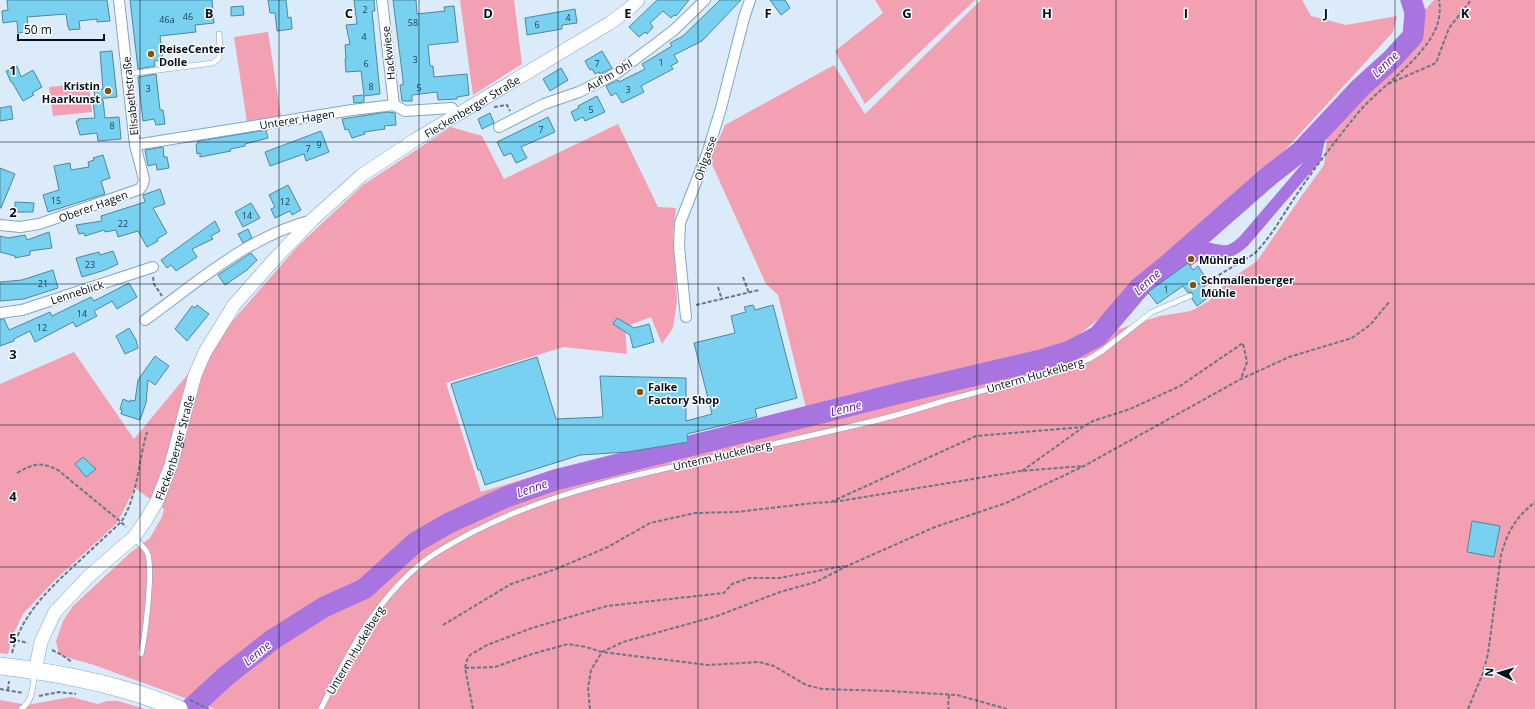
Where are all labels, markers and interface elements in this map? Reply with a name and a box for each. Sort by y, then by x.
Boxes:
house number: 2 [362,3,368,16]
text: B [205,4,214,22]
text: C [345,4,353,22]
text: D [483,4,493,22]
text: E [624,4,632,22]
text: F [764,4,772,22]
text: G [902,4,912,22]
text: H [1042,4,1052,22]
text: I [1184,4,1188,22]
text: J [1323,4,1328,22]
text: K [1461,4,1470,22]
house number: 46 [183,10,193,23]
house number: 4 [565,11,571,24]
house number: 46a [159,13,175,26]
scale bar [18,16,104,42]
house number: 58 [408,16,418,29]
house number: 6 [534,18,540,31]
text: 50 m [24,21,52,38]
street label: Hackwiese [378,25,398,81]
house number: 4 [361,30,367,43]
place label: ReiseCenter Dolle [159,41,225,69]
water label: Lenne [1368,47,1402,81]
marker: ReiseCenter Dolle [146,49,156,59]
house number: 3 [412,53,418,66]
street label: Elisabethstraße [118,56,142,136]
street label: Auf'm Ohl [583,56,635,94]
house number: 1 [658,56,664,69]
house number: 6 [363,57,369,70]
house number: 7 [594,57,600,70]
text: 1 [9,61,17,79]
street label: Fleckenberger Straße [421,71,522,140]
place label: Kristin Haarkunst [42,78,100,106]
house number: 8 [368,80,374,93]
house number: 5 [416,81,422,94]
house number: 3 [145,82,151,95]
house number: 3 [625,83,631,96]
marker: Kristin Haarkunst [103,86,113,96]
house number: 5 [588,103,594,116]
street label: Unterer Hagen [258,106,336,132]
house number: 8 [109,119,115,132]
house number: 7 [538,123,544,136]
street label: Ohlgasse [690,133,720,183]
house number: 9 [316,138,322,151]
house number: 7 [305,142,311,155]
street label: Oberer Hagen [56,187,130,225]
house number: 15 [51,194,61,207]
house number: 12 [280,195,290,208]
text: 2 [9,203,17,221]
house number: 14 [242,209,252,222]
house number: 22 [118,217,128,230]
place label: Mühlrad [1199,252,1246,267]
marker: Mühlrad [1186,254,1196,264]
house number: 23 [85,258,95,271]
water label: Lenne [1130,265,1164,299]
place label: Schmallenberger Mühle [1201,272,1294,300]
street label: Lenneblick [49,276,106,308]
house number: 21 [38,277,48,290]
marker: Schmallenberger Mühle [1188,280,1198,290]
house number: 1 [1163,283,1169,296]
house number: 14 [77,307,87,320]
house number: 12 [37,321,47,334]
text: 3 [9,345,17,363]
street label: Unterm Huckelberg [985,354,1085,396]
place label: Falke Factory Shop [648,379,719,407]
marker: Falke Factory Shop [635,387,645,397]
street label: Fleckenberger Straße [151,393,197,502]
water label: Lenne [829,396,863,420]
street label: Unterm Huckelberg [671,436,773,474]
water label: Lenne [514,475,550,501]
text: 4 [9,487,17,505]
street label: Unterm Huckelberg [323,603,387,697]
text: 5 [9,629,17,647]
water label: Lenne [239,636,275,670]
north arrow [1479,653,1519,693]
text: N [1481,667,1496,677]

